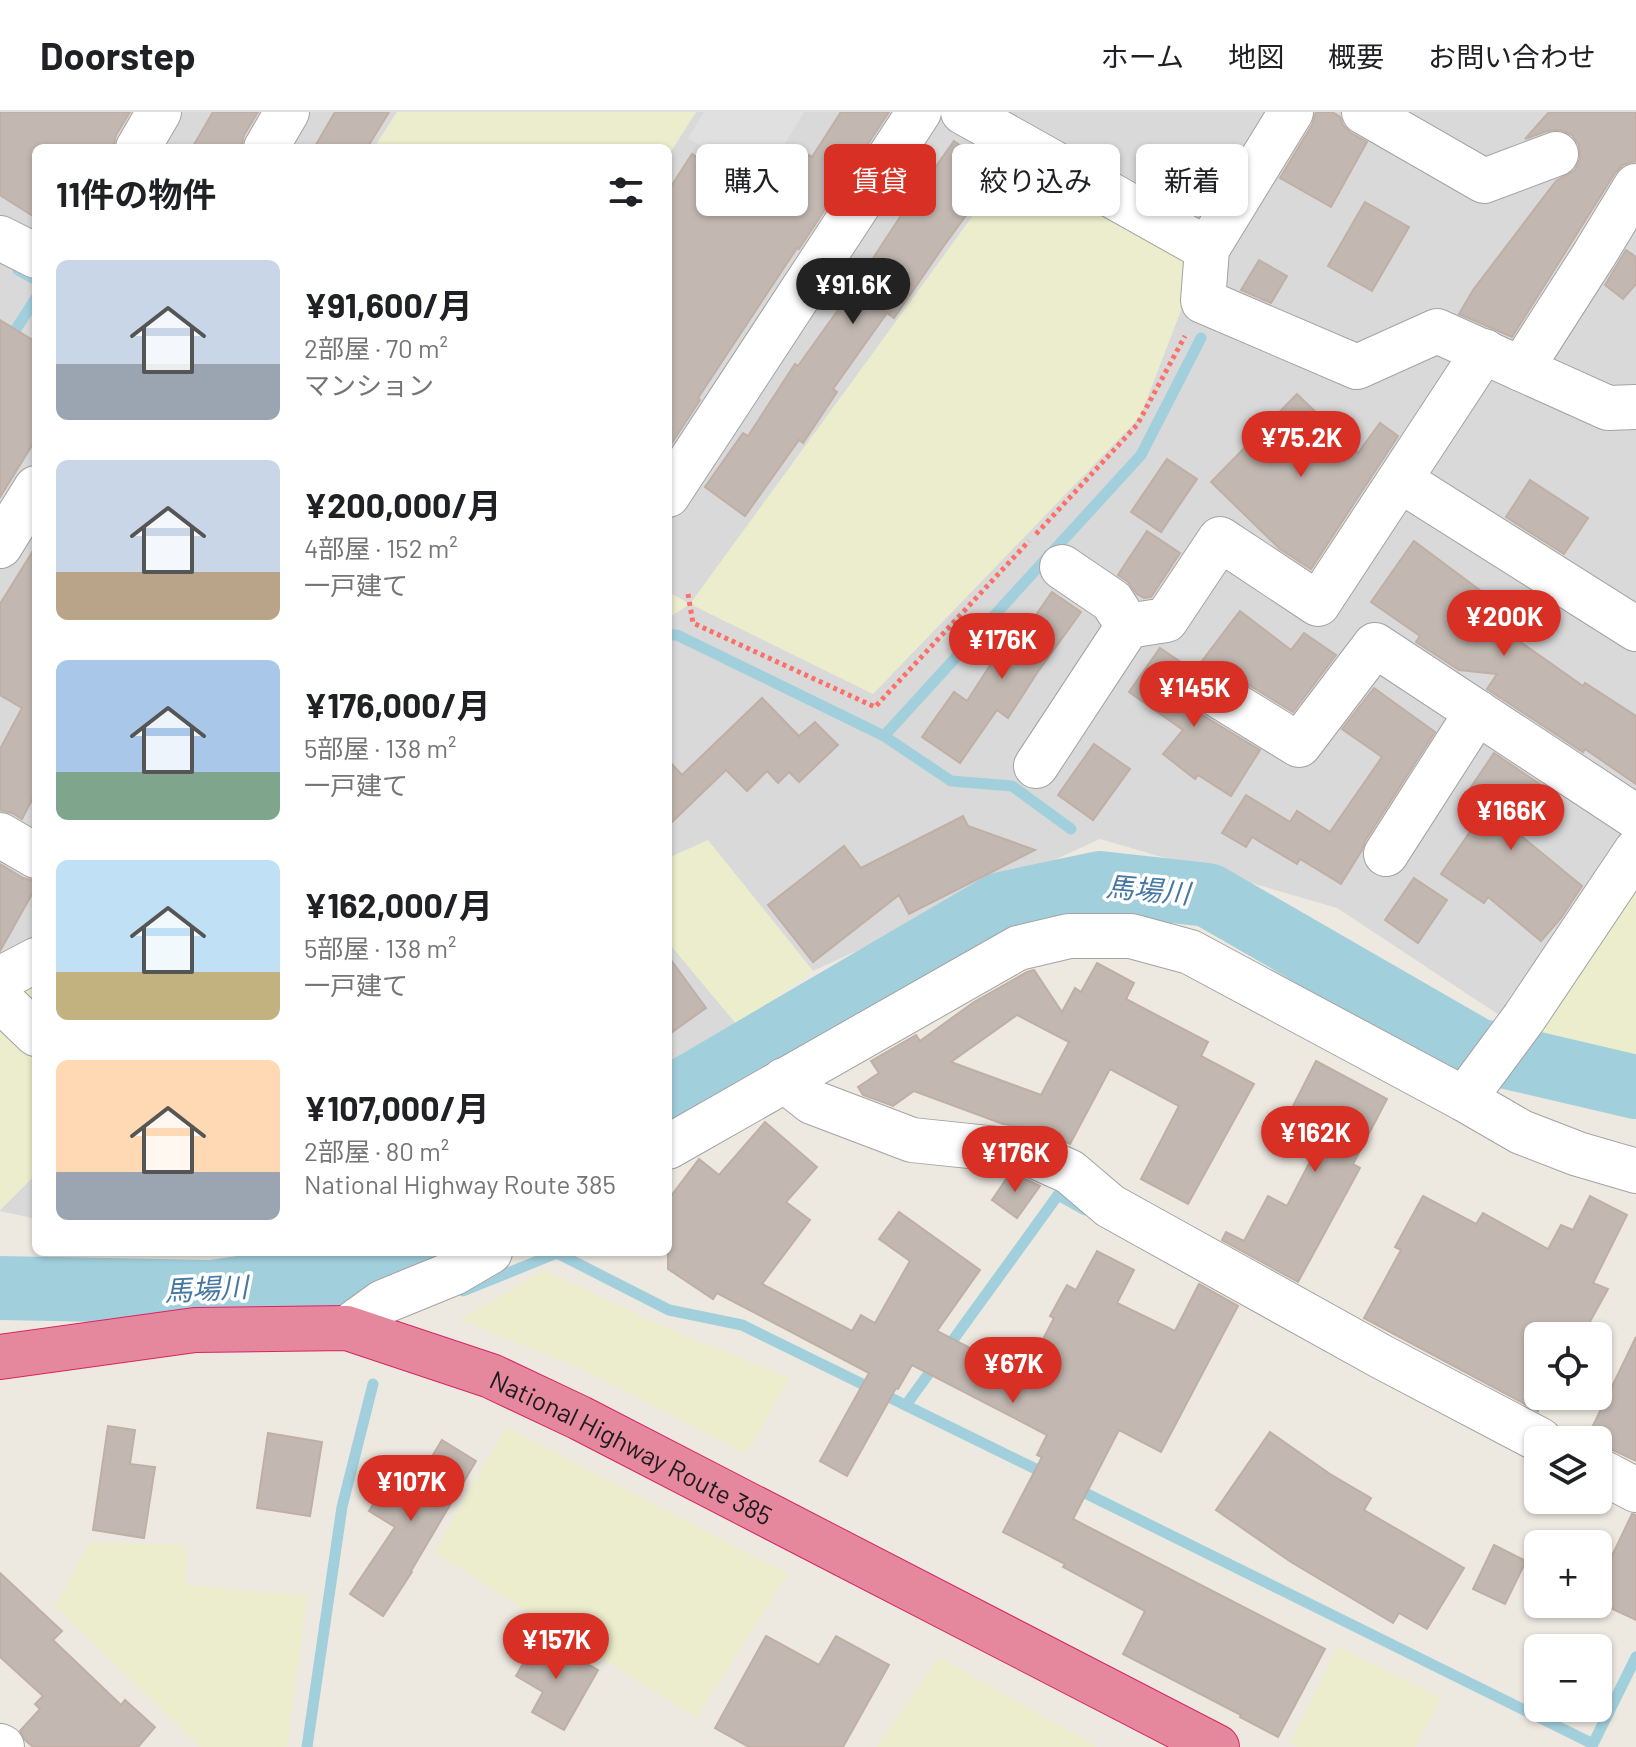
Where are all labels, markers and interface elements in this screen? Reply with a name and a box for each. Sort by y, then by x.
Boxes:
text: Doorstep [40,32,196,78]
text: ホーム [1101,39,1184,73]
text: 地図 [1228,39,1284,73]
text: 概要 [1328,39,1384,73]
text: お問い合わせ [1428,39,1596,73]
chip: 購入 [696,144,808,216]
chip: 賃貸 [824,144,936,216]
chip: 絞り込み [952,144,1120,216]
chip: 新着 [1136,144,1248,216]
icon: filters [604,170,648,214]
text: 11件の物件 [56,173,216,214]
pin: ¥91.6K [788,258,918,326]
text: ¥91.6K [814,268,892,299]
text: ¥91,600/月 [304,284,473,325]
icon: home [120,292,216,388]
text: 2部屋 · 70 m² [304,332,448,363]
text: マンション [304,369,434,400]
pin: ¥75.2K [1236,411,1366,479]
text: ¥75.2K [1260,421,1342,452]
text: ¥200,000/月 [304,484,501,525]
icon: home [120,492,216,588]
text: 4部屋 · 152 m² [304,532,458,563]
text: 一戸建て [304,569,408,600]
pin: ¥200K [1448,590,1560,658]
text: ¥200K [1465,600,1543,631]
pin: ¥176K [946,613,1058,681]
text: ¥176K [967,623,1037,654]
pin: ¥145K [1138,661,1250,729]
text: ¥145K [1157,671,1231,702]
text: ¥176,000/月 [304,684,491,725]
icon: home [120,692,216,788]
text: 5部屋 · 138 m² [304,732,456,763]
text: 一戸建て [304,769,408,800]
pin: ¥166K [1455,784,1567,852]
text: ¥166K [1475,794,1547,825]
water label: 馬場川 [1105,868,1194,910]
text: ¥162,000/月 [304,884,493,925]
icon: home [120,892,216,988]
text: 5部屋 · 138 m² [304,932,456,963]
text: 一戸建て [304,969,408,1000]
text: ¥107,000/月 [304,1087,490,1128]
icon: home [120,1092,216,1188]
pin: ¥162K [1259,1106,1371,1174]
text: ¥162K [1279,1116,1351,1147]
pin: ¥176K [959,1126,1071,1194]
text: 2部屋 · 80 m² [304,1135,449,1166]
text: ¥176K [980,1136,1050,1167]
text: National Highway Route 385 [304,1168,616,1199]
water label: 馬場川 [163,1269,252,1307]
map controls [1524,1322,1612,1722]
button: locate [1524,1322,1612,1410]
pin: ¥67K [966,1337,1060,1405]
text: ¥67K [983,1347,1043,1378]
street label: National Highway Route 385 [486,1363,778,1530]
button: layers [1524,1426,1612,1514]
pin: ¥107K [355,1455,467,1523]
text: ¥107K [375,1465,447,1496]
button: + [1524,1530,1612,1618]
pin: ¥157K [500,1613,612,1681]
text: ¥157K [521,1623,591,1654]
button: − [1524,1634,1612,1722]

